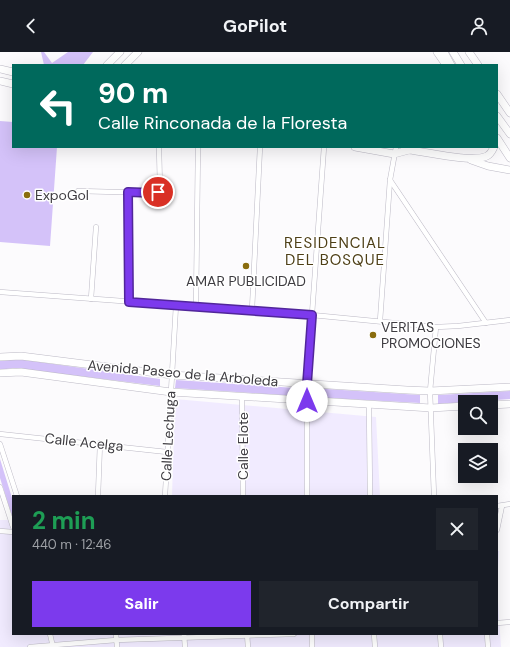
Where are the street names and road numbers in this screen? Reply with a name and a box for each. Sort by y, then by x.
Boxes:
street label: Avenida Paseo de la Arboleda [87,356,279,390]
street label: Calle Lechuga [157,391,179,481]
street label: Calle Elote [234,412,252,480]
street label: Calle Acelga [44,429,124,455]

